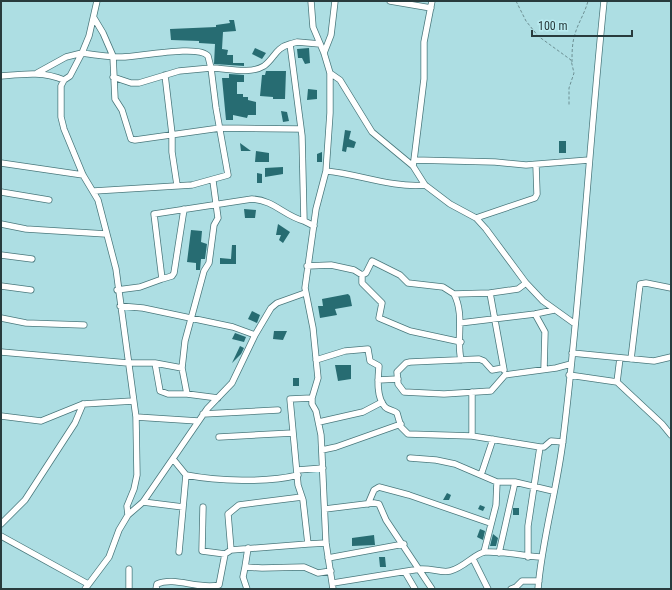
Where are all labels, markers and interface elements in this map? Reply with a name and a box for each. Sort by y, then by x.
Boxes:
scale bar [532,12,632,38]
text: 100 m [538,19,568,33]

